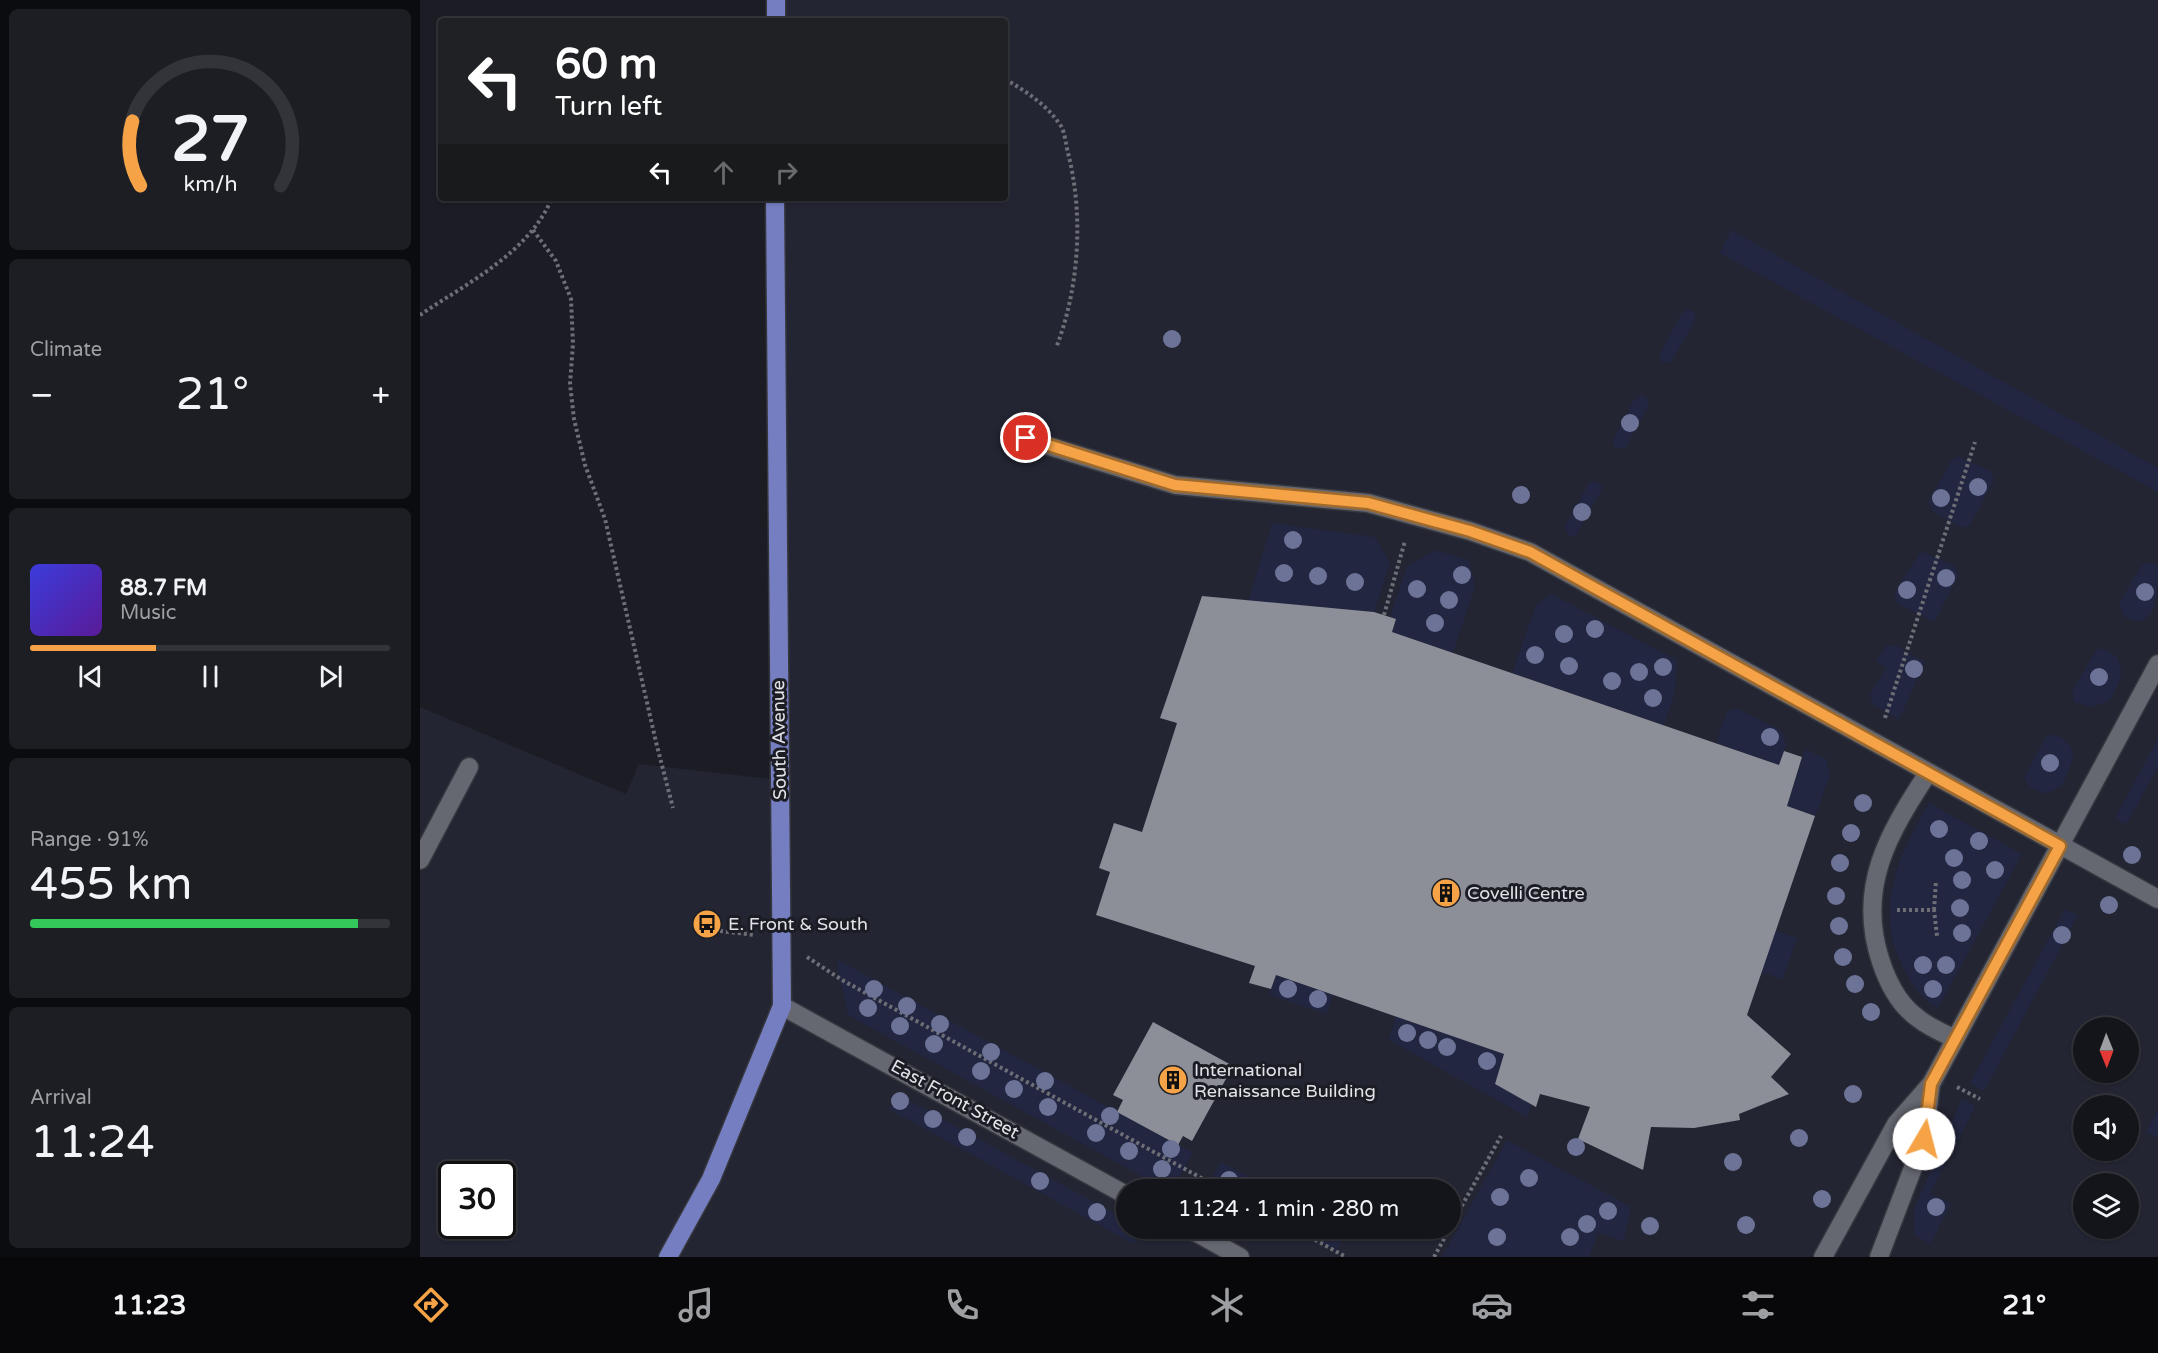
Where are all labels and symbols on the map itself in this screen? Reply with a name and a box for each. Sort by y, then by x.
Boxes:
pin [1000,412,1051,463]
street label: South Avenue [767,680,791,800]
building icon: Covelli Centre [1430,877,1462,909]
place label: Covelli Centre [1467,882,1585,904]
bus stop icon: E. Front & South [691,908,723,940]
place label: E. Front & South [728,913,868,935]
north arrow [2073,1017,2139,1083]
street label: East Front Street [887,1055,1023,1143]
place label: International Renaissance Building [1194,1059,1376,1102]
building icon: International Renaissance Building [1157,1064,1189,1096]
position arrow [1892,1107,1956,1171]
speed limit sign: 30 [438,1161,516,1239]

